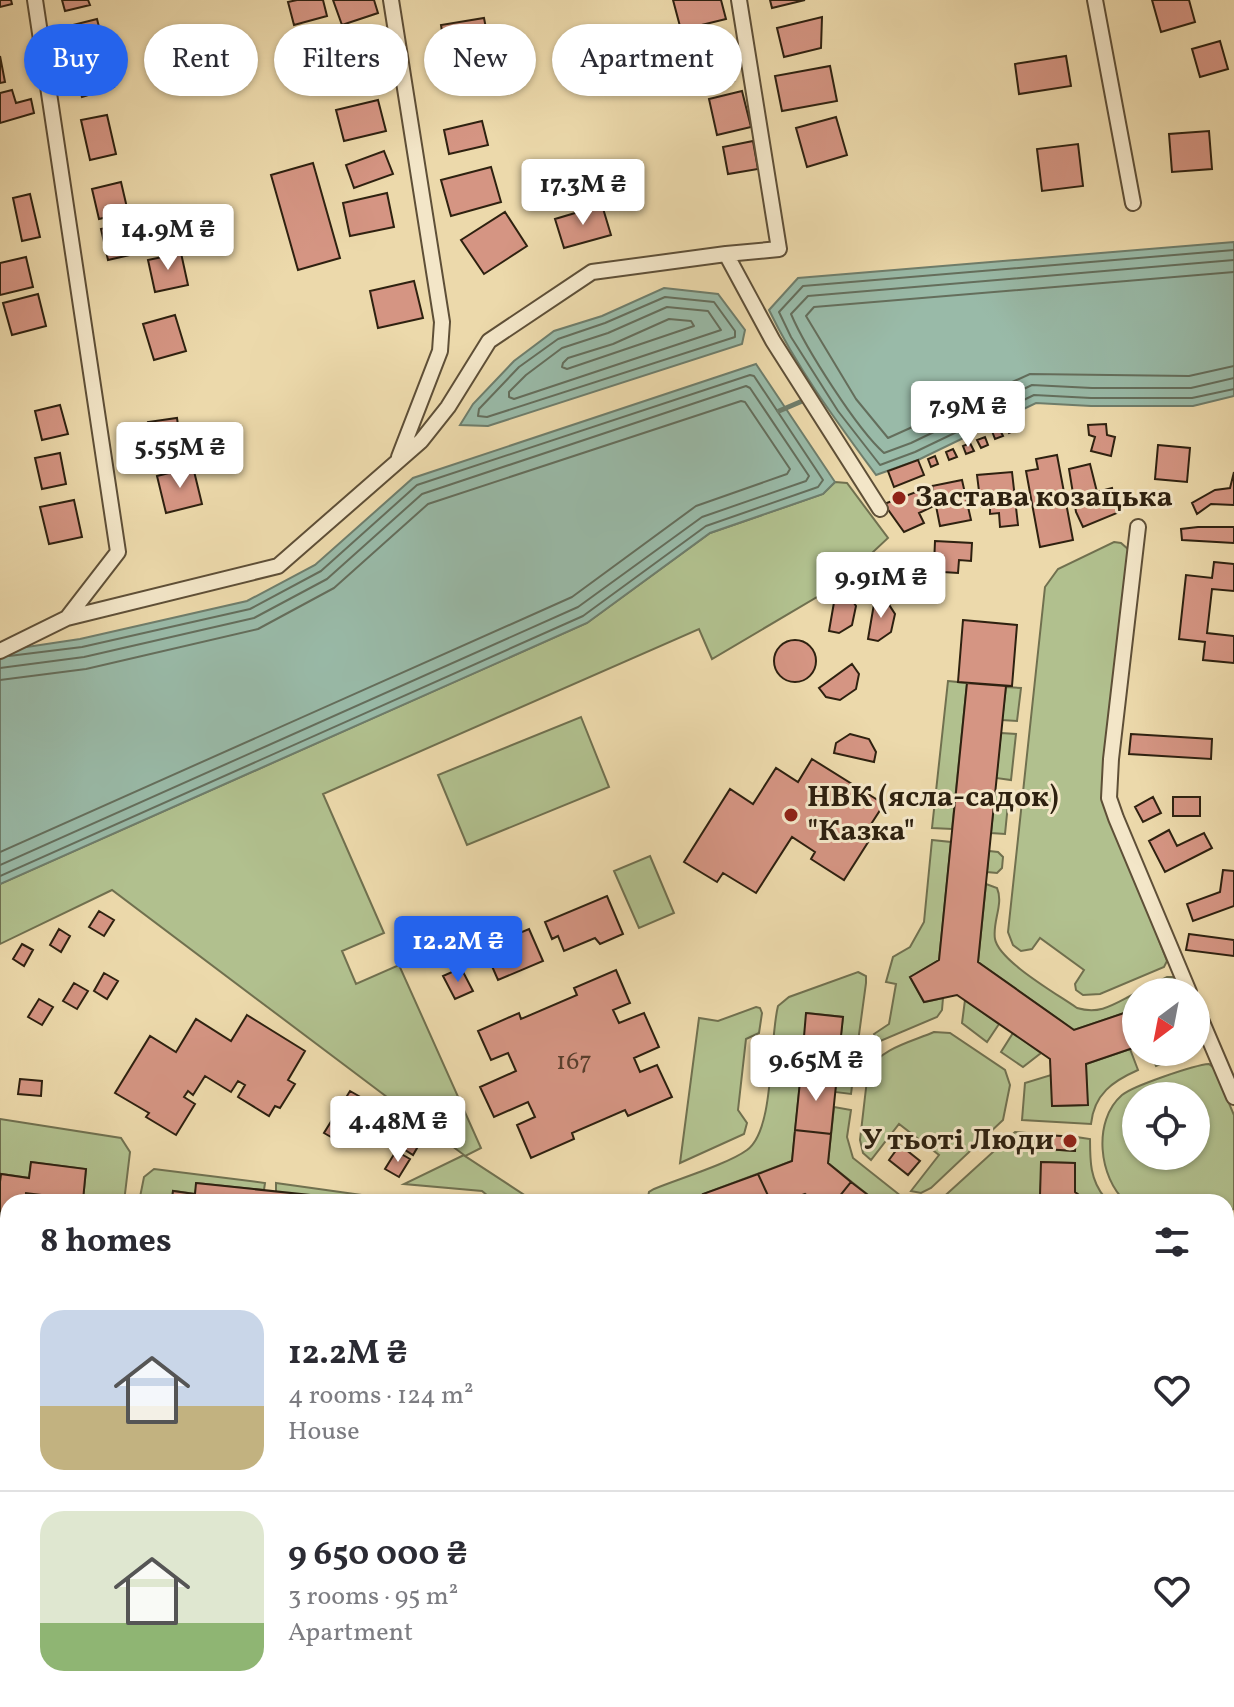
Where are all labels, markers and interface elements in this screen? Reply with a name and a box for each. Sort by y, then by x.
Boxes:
chip: Buy [24,24,128,96]
chip: Rent [144,24,258,96]
chip: Filters [274,24,408,96]
chip: New [424,24,536,96]
chip: Apartment [552,24,742,96]
pin: 17.3M ₴ [509,159,657,227]
text: 17.3M ₴ [539,167,627,203]
pin: 14.9M ₴ [94,204,242,272]
text: 14.9M ₴ [121,212,215,248]
pin: 7.9M ₴ [903,381,1033,449]
text: 7.9M ₴ [929,389,1007,425]
pin: 5.55M ₴ [106,422,254,490]
text: 5.55M ₴ [134,430,226,466]
place label: Застава козацька [915,477,1173,519]
marker: Застава козацька [890,489,908,507]
pin: 9.91M ₴ [807,552,955,620]
text: 9.91M ₴ [834,560,928,596]
place label: НВК (ясла-садок) "Казка" [807,777,1059,853]
marker: НВК (ясла-садок) "Казка" [782,806,800,824]
pin: 12.2M ₴ [384,916,532,984]
text: 12.2M ₴ [412,924,504,960]
north arrow [1122,978,1210,1066]
map controls [1122,978,1210,1170]
pin: 9.65M ₴ [742,1035,890,1103]
text: 9.65M ₴ [768,1043,864,1079]
house number: 167 [556,1044,592,1080]
button: locate [1122,1082,1210,1170]
pin: 4.48M ₴ [324,1096,472,1164]
text: 4.48M ₴ [348,1104,448,1140]
place label: У тьоті Люди [862,1120,1054,1162]
marker: У тьоті Люди [1061,1132,1079,1150]
text: 8 homes [40,1219,172,1266]
icon: filters [1150,1220,1194,1264]
text: 12.2M ₴ [288,1331,408,1378]
icon: home [104,1342,200,1438]
icon: heart [1150,1368,1194,1412]
text: 4 rooms · 124 m² [288,1378,474,1414]
text: House [288,1414,360,1450]
text: 9 650 000 ₴ [288,1532,468,1579]
icon: home [104,1543,200,1639]
icon: heart [1150,1569,1194,1613]
text: 3 rooms · 95 m² [288,1579,458,1615]
text: Apartment [288,1615,413,1651]

